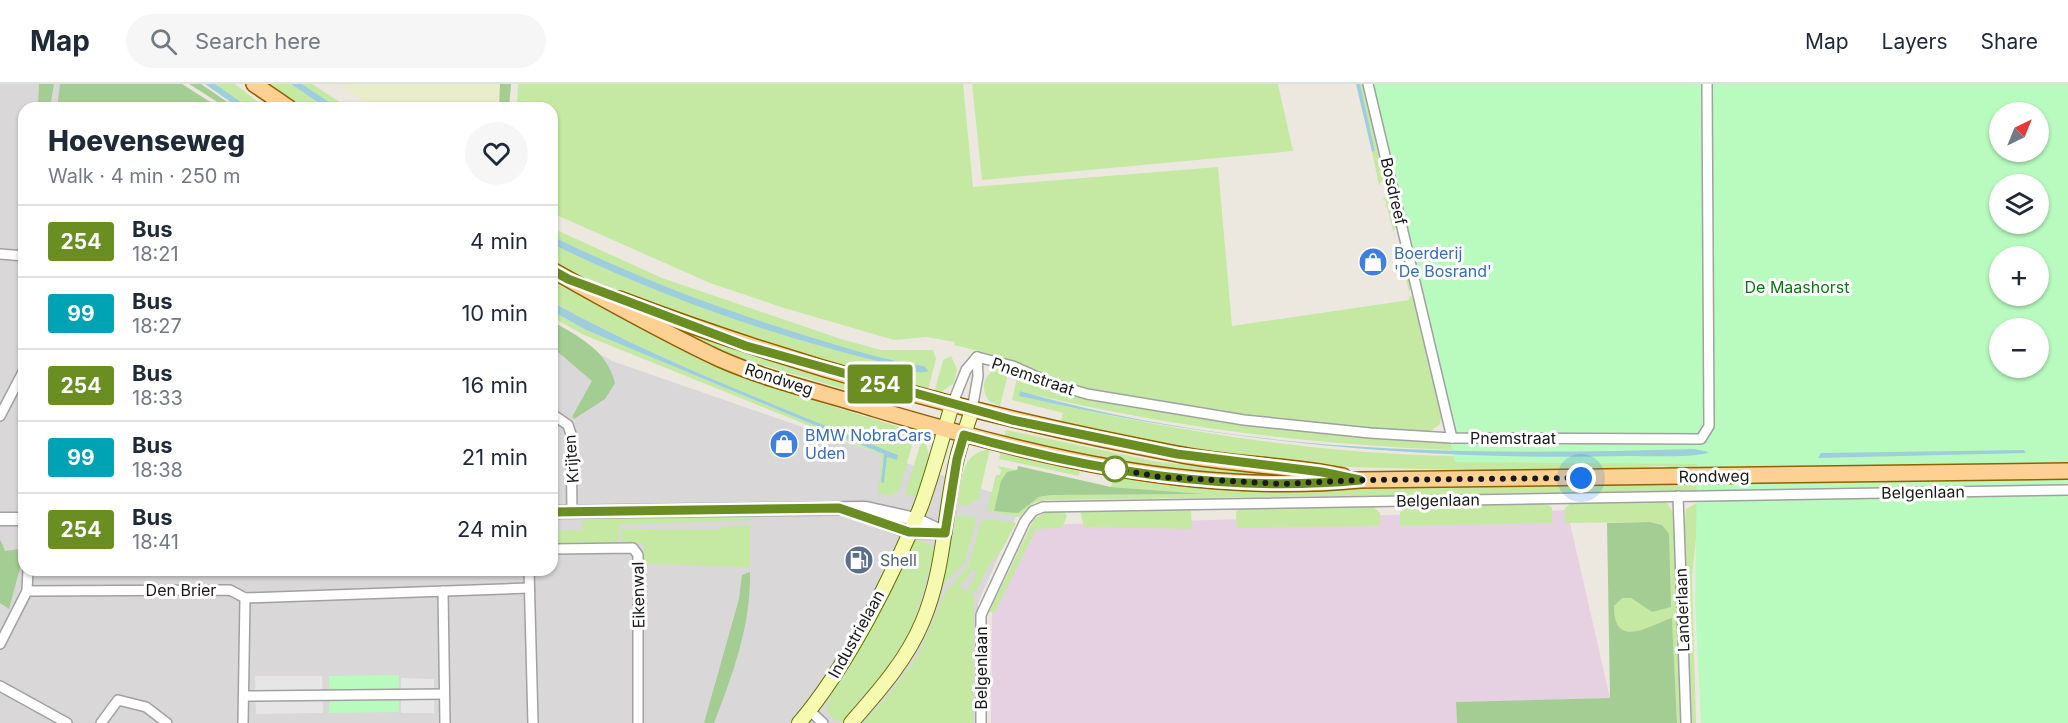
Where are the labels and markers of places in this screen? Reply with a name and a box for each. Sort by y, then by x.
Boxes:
place label: Boerderij 'De Bosrand' [1394,243,1492,281]
shop icon: Boerderij 'De Bosrand' [1357,246,1389,278]
place label: BMW NobraCars Uden [805,425,932,463]
shop icon: BMW NobraCars Uden [768,428,800,460]
unlabelled marker [1102,456,1128,482]
fuel station icon: Shell [843,544,875,576]
place label: Shell [880,550,917,570]

